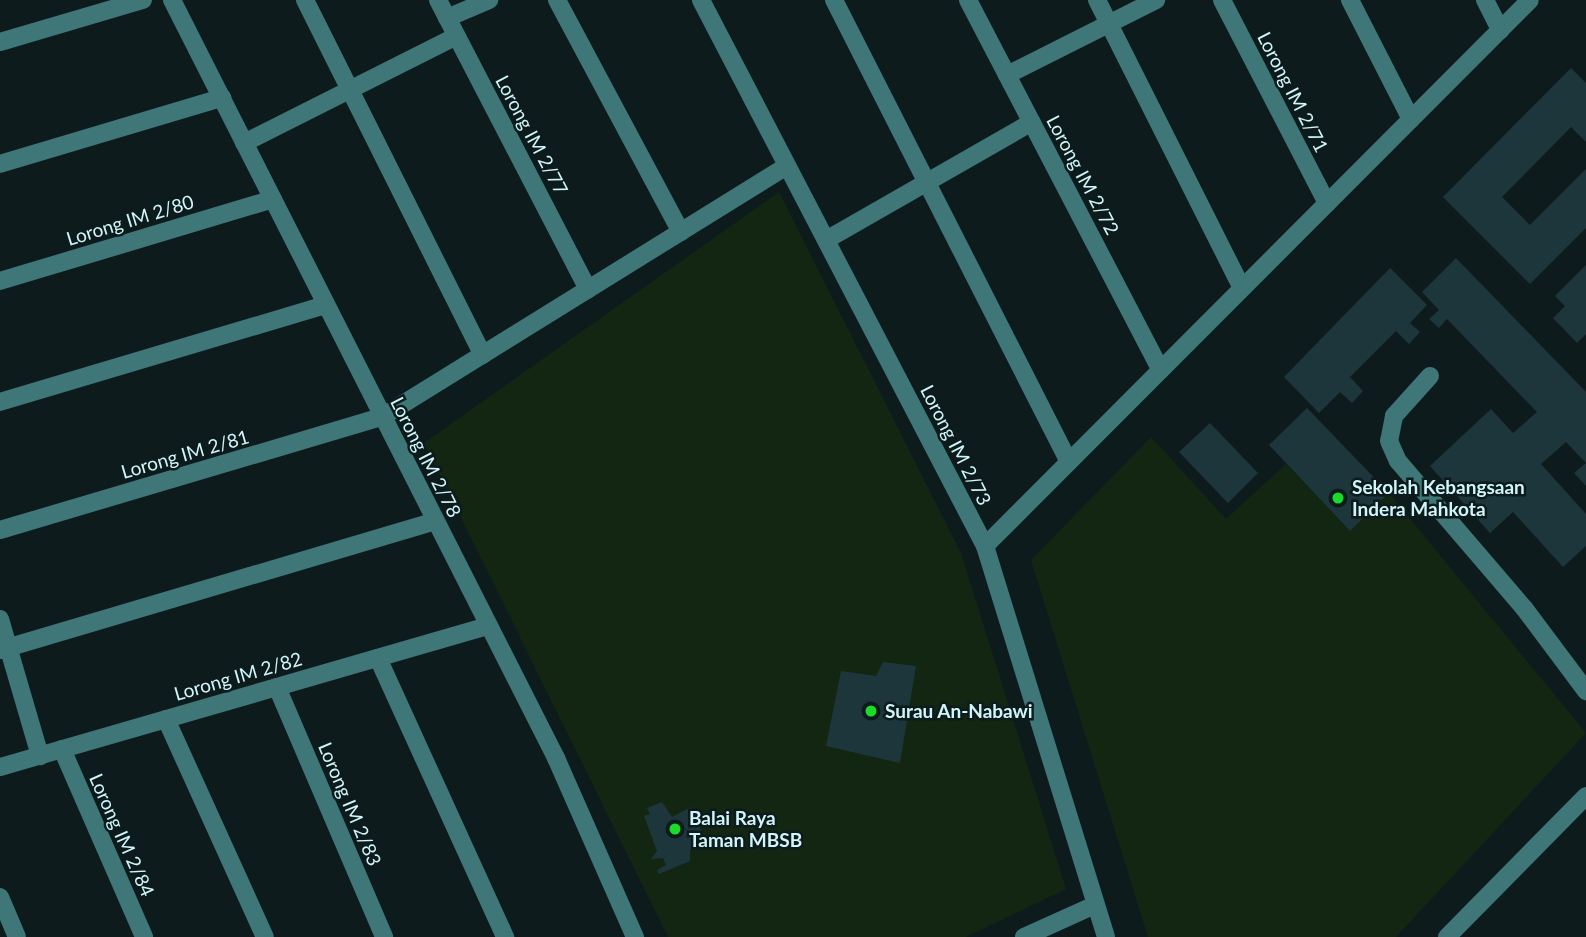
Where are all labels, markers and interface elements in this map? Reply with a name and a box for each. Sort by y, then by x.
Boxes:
street label: Lorong IM 2/71 [1253,28,1333,156]
street label: Lorong IM 2/77 [491,71,573,199]
street label: Lorong IM 2/72 [1042,111,1124,239]
street label: Lorong IM 2/80 [64,190,196,250]
street label: Lorong IM 2/73 [916,381,996,509]
street label: Lorong IM 2/78 [386,393,466,521]
street label: Lorong IM 2/81 [118,425,252,483]
place label: Sekolah Kebangsaan Indera Mahkota [1352,476,1525,520]
marker: Sekolah Kebangsaan Indera Mahkota [1330,490,1346,506]
street label: Lorong IM 2/82 [171,647,305,705]
place label: Surau An-Nabawi [885,700,1033,722]
marker: Surau An-Nabawi [863,703,879,719]
street label: Lorong IM 2/83 [314,739,386,869]
street label: Lorong IM 2/84 [85,770,159,900]
place label: Balai Raya Taman MBSB [689,807,802,851]
marker: Balai Raya Taman MBSB [667,821,683,837]

